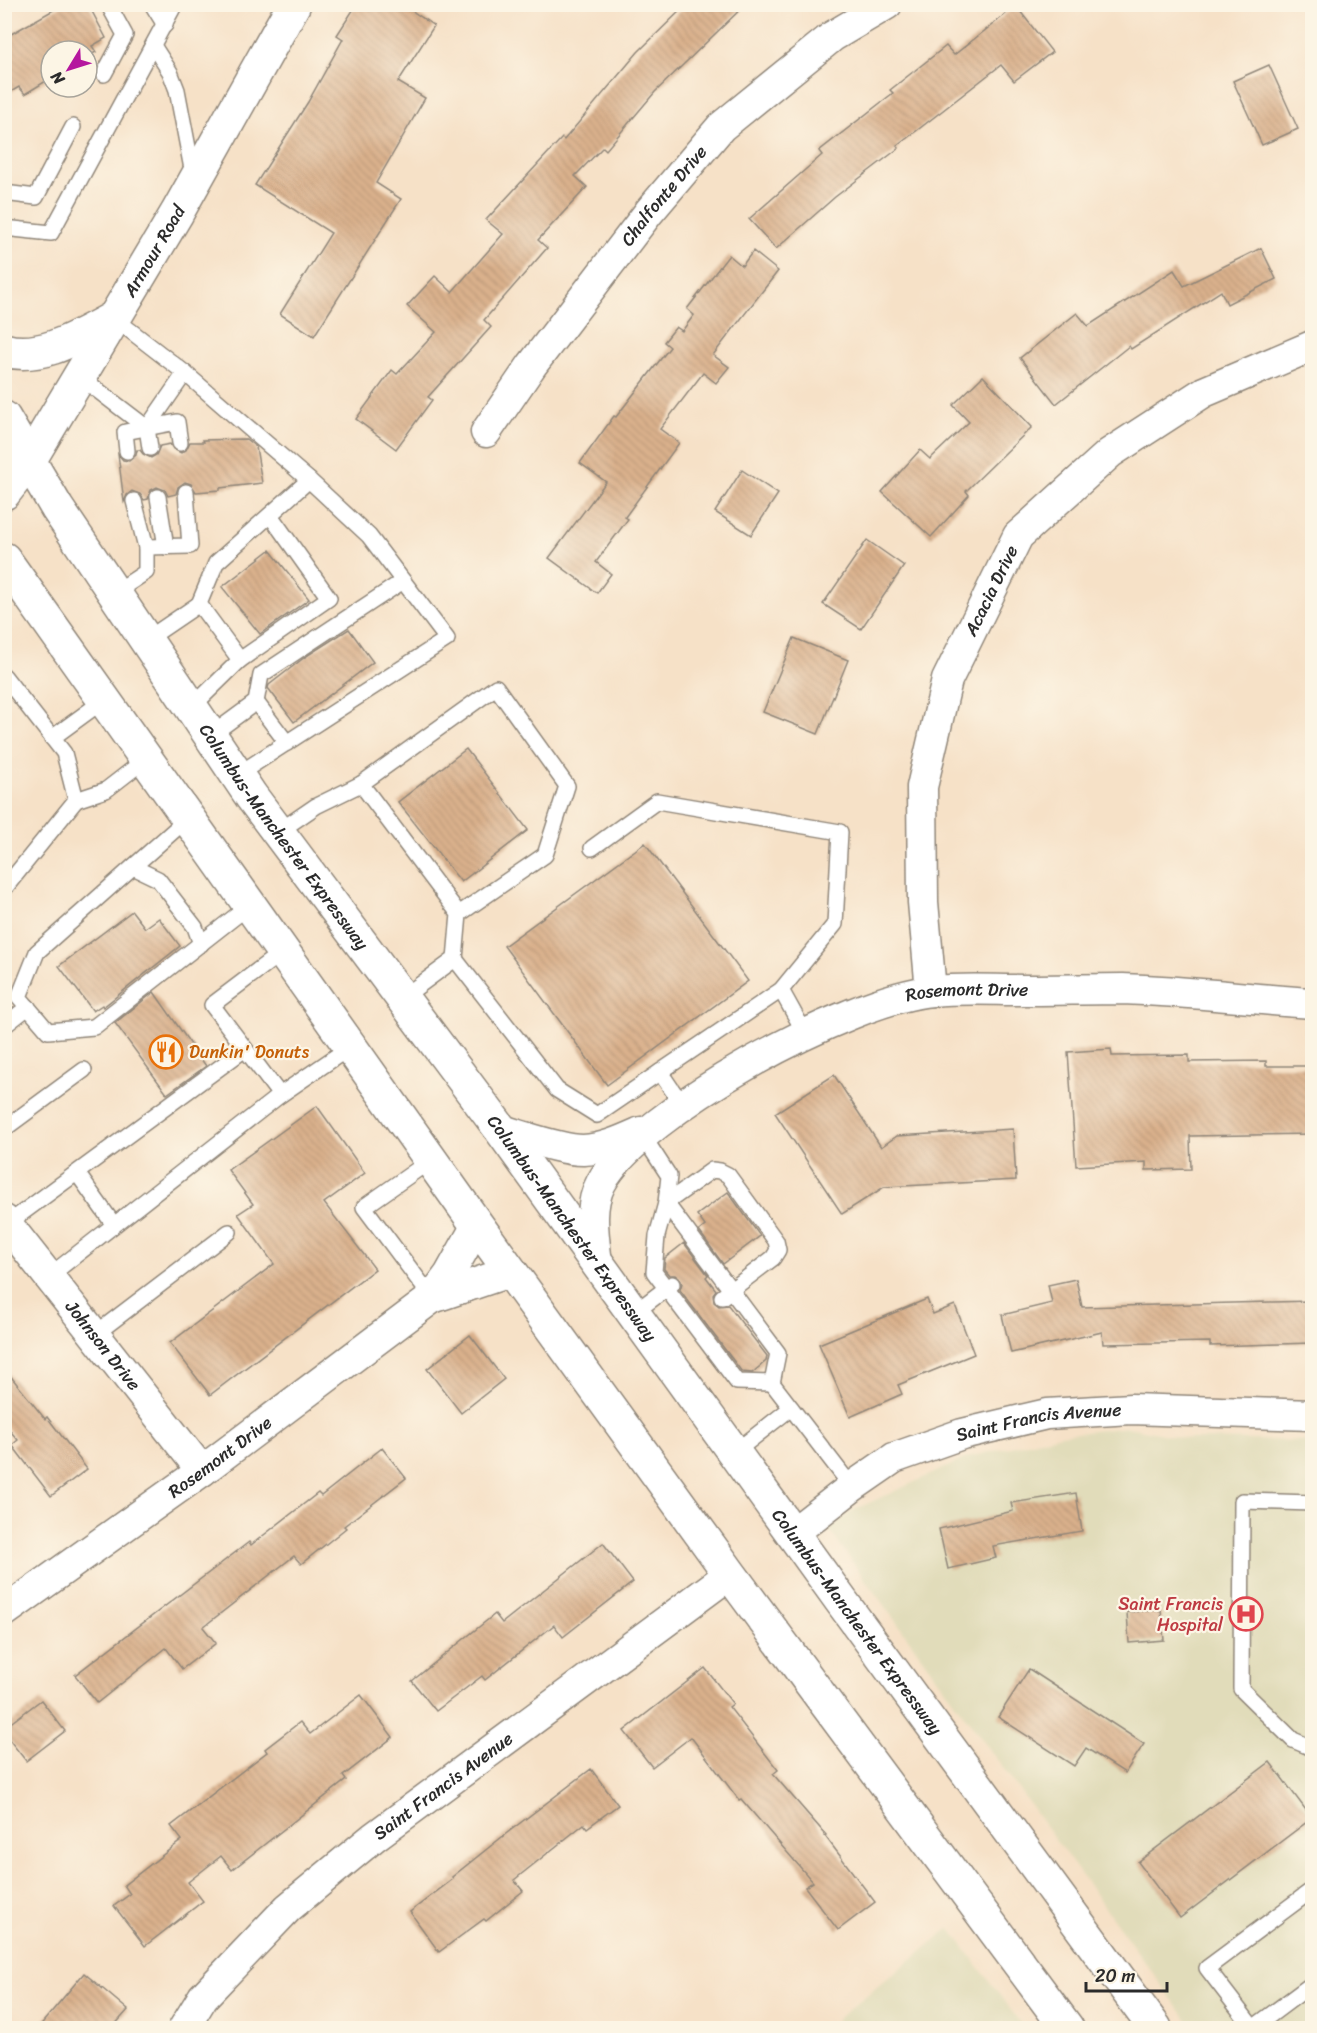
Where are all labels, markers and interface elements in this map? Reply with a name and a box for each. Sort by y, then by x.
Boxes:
north arrow [39,39,99,99]
text: N [42,64,73,92]
street label: Chalfonte Drive [612,138,715,253]
street label: Armour Road [114,198,195,304]
street label: Acacia Drive [955,539,1027,643]
street label: Columbus-Manchester Expressway [190,717,378,958]
street label: Rosemont Drive [902,973,1028,1011]
restaurant icon: Dunkin' Donuts [148,1034,184,1070]
place label: Dunkin' Donuts [189,1036,310,1068]
street label: Columbus-Manchester Expressway [479,1108,666,1349]
street label: Johnson Drive [56,1292,149,1398]
street label: Saint Francis Avenue [951,1394,1122,1451]
street label: Rosemont Drive [161,1407,279,1507]
street label: Columbus-Manchester Expressway [763,1502,951,1743]
place label: Saint Francis Hospital [1118,1588,1224,1641]
hospital icon: Saint Francis Hospital [1228,1596,1264,1632]
street label: Saint Francis Avenue [366,1723,520,1849]
scale bar [1086,1955,1167,1993]
text: 20 m [1095,1960,1135,1992]

